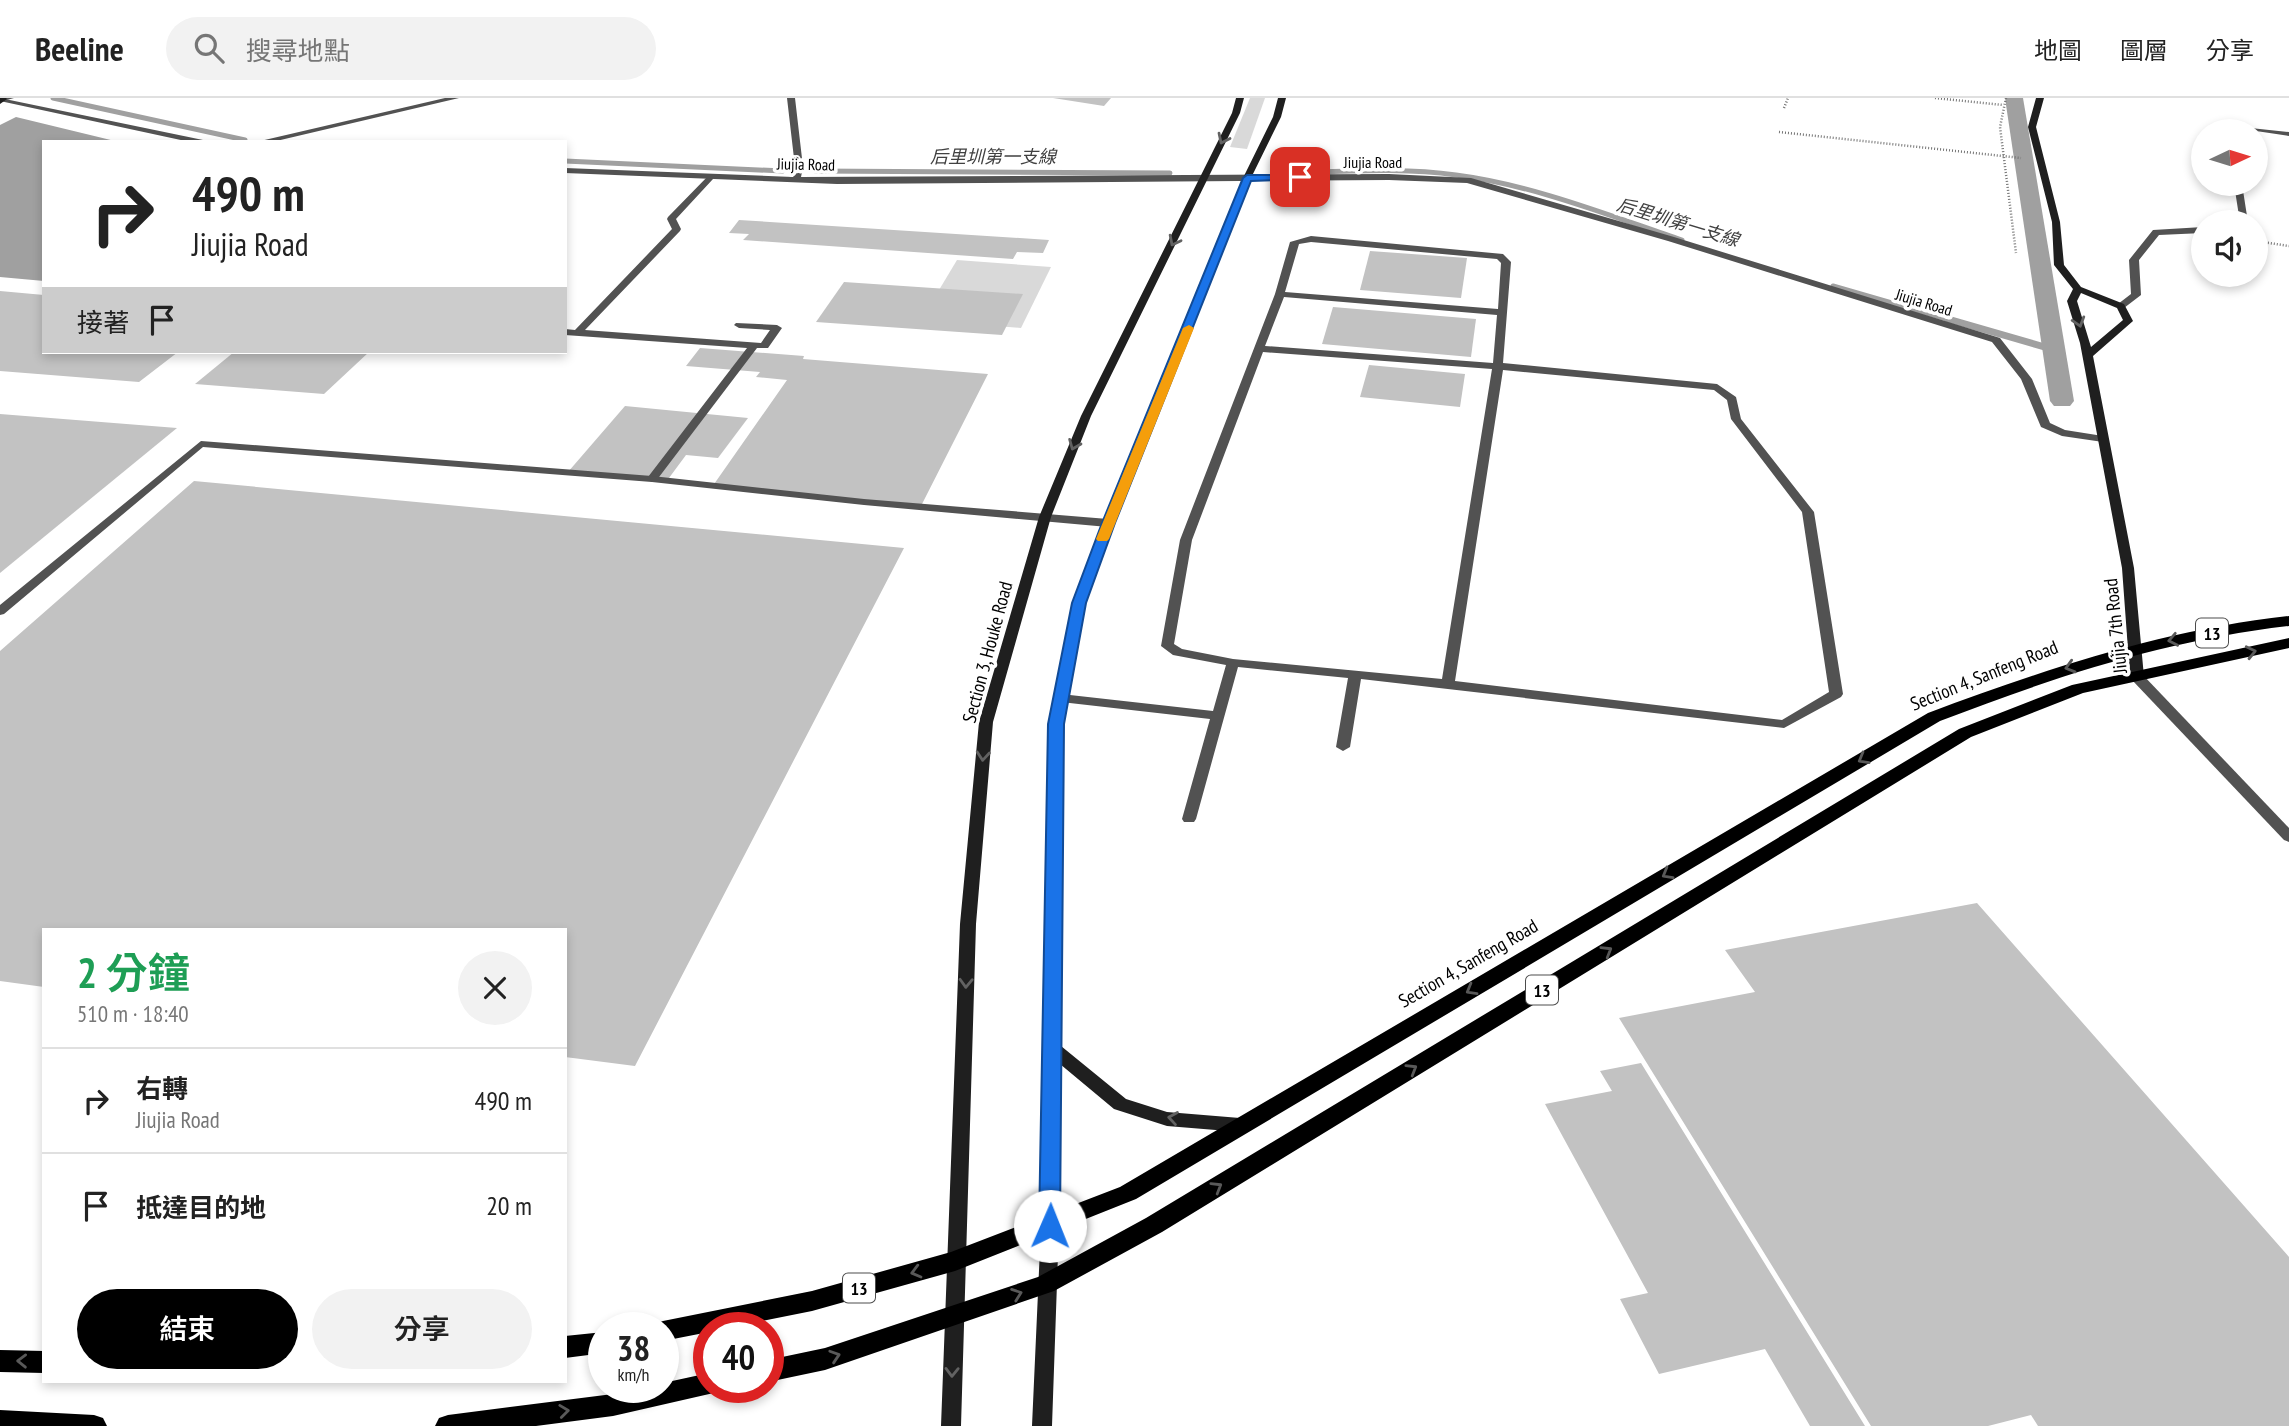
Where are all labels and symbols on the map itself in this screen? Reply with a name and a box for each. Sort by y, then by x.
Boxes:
north arrow [2191,119,2268,196]
one-way arrow [1217,132,1231,144]
water label: 后里圳第一支線 [930,145,1058,168]
pin [1270,147,1330,207]
street label: Jiujia Road [1343,152,1402,172]
street label: Jiujia Road [776,153,835,175]
water label: 后里圳第一支線 [1614,193,1744,252]
one-way arrow [1169,234,1183,246]
street label: Jiujia Road [1892,284,1955,320]
one-way arrow [2070,316,2085,328]
one-way arrow [1069,439,1083,451]
street label: Jiujia 7th Road [2098,577,2132,676]
street label: Section 3, Houke Road [957,579,1017,725]
road number: 13 [2196,618,2228,648]
one-way arrow [2167,632,2179,647]
street label: Section 4, Sanfeng Road [1907,634,2061,716]
one-way arrow [2245,645,2257,660]
one-way arrow [2064,658,2076,673]
one-way arrow [976,751,991,762]
one-way arrow [1857,751,1870,764]
one-way arrow [1661,866,1674,879]
street label: Section 4, Sanfeng Road [1394,913,1542,1013]
one-way arrow [1599,946,1612,959]
road number: 13 [1526,976,1558,1004]
one-way arrow [958,978,973,989]
one-way arrow [1465,981,1478,994]
one-way arrow [1404,1064,1417,1077]
one-way arrow [1167,1111,1179,1126]
one-way arrow [1210,1182,1223,1195]
position arrow [1013,1189,1087,1263]
one-way arrow [910,1264,922,1278]
road number: 13 [843,1274,875,1302]
one-way arrow [1011,1288,1023,1302]
speed limit sign: 40 [693,1312,784,1403]
one-way arrow [828,1350,840,1364]
one-way arrow [16,1353,27,1369]
one-way arrow [944,1367,960,1377]
one-way arrow [559,1404,570,1419]

